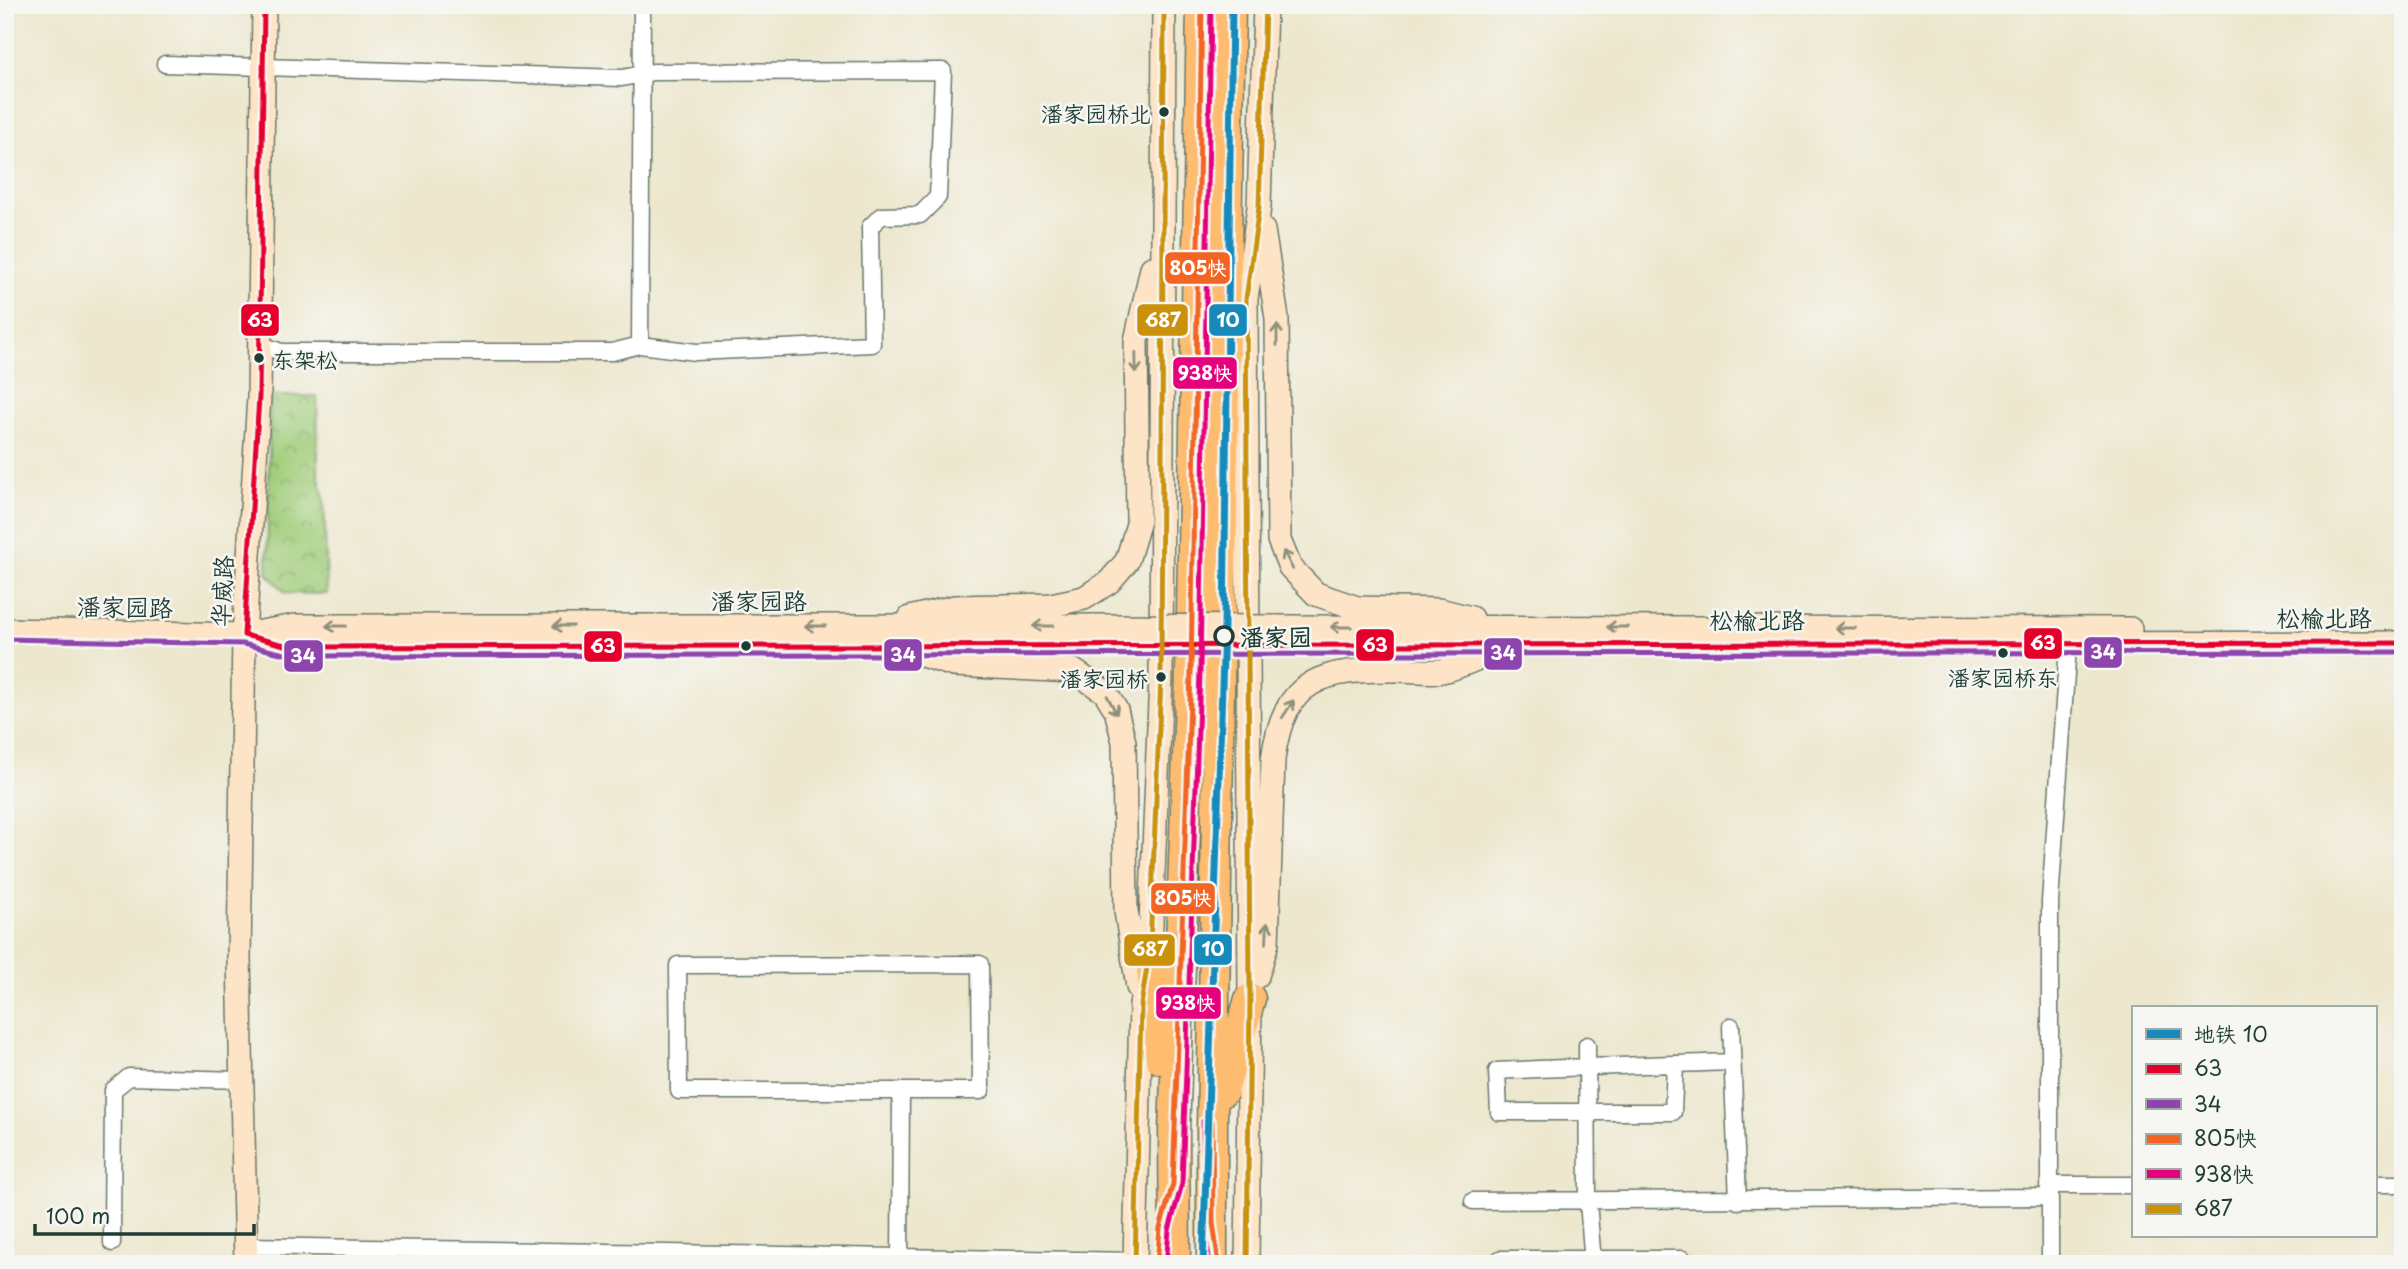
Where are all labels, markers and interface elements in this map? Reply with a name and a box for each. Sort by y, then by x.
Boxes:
place label: 潘家园桥北 [1041,96,1151,129]
marker: 潘家园桥北 [1157,105,1171,119]
line badge: 805快 [1164,251,1231,285]
text: 805快 [1169,253,1227,281]
line badge: 63 [240,303,280,337]
line badge: 687 [1136,303,1189,337]
line badge: 10 [1208,303,1248,337]
text: 63 [247,305,273,333]
text: 687 [1145,305,1181,333]
text: 10 [1216,305,1240,333]
one-way arrow [1270,323,1284,346]
place label: 东架松 [272,342,338,375]
marker: 东架松 [252,351,266,365]
one-way arrow [1129,351,1143,374]
line badge: 938快 [1172,356,1238,390]
text: 938快 [1178,358,1232,386]
one-way arrow [1281,550,1294,571]
street label: 华威路 [201,554,241,628]
street label: 潘家园路 [711,582,807,618]
street label: 潘家园路 [77,587,173,625]
street label: 松榆北路 [2276,599,2372,635]
street label: 松榆北路 [1709,601,1805,637]
place label: 潘家园 [1240,618,1312,654]
one-way arrow [325,619,348,633]
one-way arrow [552,619,575,633]
one-way arrow [804,619,827,633]
one-way arrow [1032,619,1055,633]
one-way arrow [1329,620,1352,634]
one-way arrow [1606,620,1629,634]
one-way arrow [1833,621,1856,635]
marker: 潘家园 [1214,626,1234,646]
line badge: 63 [2023,627,2063,660]
line badge: 63 [1355,628,1395,662]
text: 63 [2030,628,2056,656]
line badge: 63 [583,630,623,663]
text: 63 [1362,630,1388,658]
text: 63 [590,631,616,659]
line badge: 34 [2083,636,2123,669]
line badge: 34 [1483,637,1523,671]
text: 34 [2090,637,2116,665]
line badge: 34 [883,638,923,672]
text: 34 [1490,638,1516,666]
line badge: 34 [283,639,324,673]
unlabelled marker [739,639,753,653]
text: 34 [890,640,916,668]
text: 34 [290,641,316,669]
marker: 潘家园桥东 [1996,646,2010,660]
place label: 潘家园桥东 [1948,660,2058,693]
place label: 潘家园桥 [1060,661,1148,694]
marker: 潘家园桥 [1154,670,1168,684]
one-way arrow [1106,694,1119,715]
one-way arrow [1280,700,1295,719]
line badge: 805快 [1150,882,1216,915]
text: 805快 [1154,883,1212,911]
one-way arrow [1261,922,1274,945]
line badge: 687 [1123,933,1176,967]
line badge: 10 [1193,933,1233,966]
text: 687 [1132,934,1168,962]
text: 10 [1201,934,1225,962]
line badge: 938快 [1155,986,1222,1020]
text: 938快 [1161,988,1215,1016]
legend [2132,1006,2376,1238]
text: 地铁 10 [2194,1017,2268,1049]
text: 63 [2194,1051,2222,1083]
text: 34 [2194,1087,2222,1119]
text: 805快 [2194,1121,2257,1153]
text: 938快 [2194,1157,2254,1189]
text: 687 [2194,1191,2233,1223]
scale bar [35,1192,254,1236]
text: 100 m [46,1199,110,1231]

